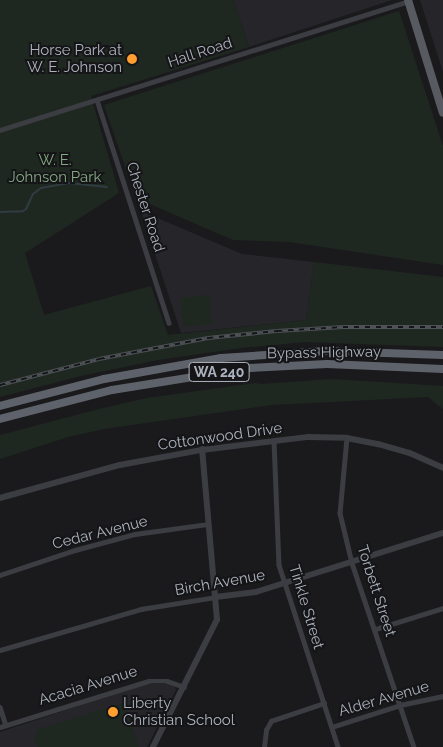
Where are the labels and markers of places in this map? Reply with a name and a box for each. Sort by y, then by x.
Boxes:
place label: Horse Park at W. E. Johnson [27,41,122,76]
marker: Horse Park at W. E. Johnson [126,53,138,65]
place label: Liberty Christian School [123,694,235,729]
marker: Liberty Christian School [107,706,119,718]

